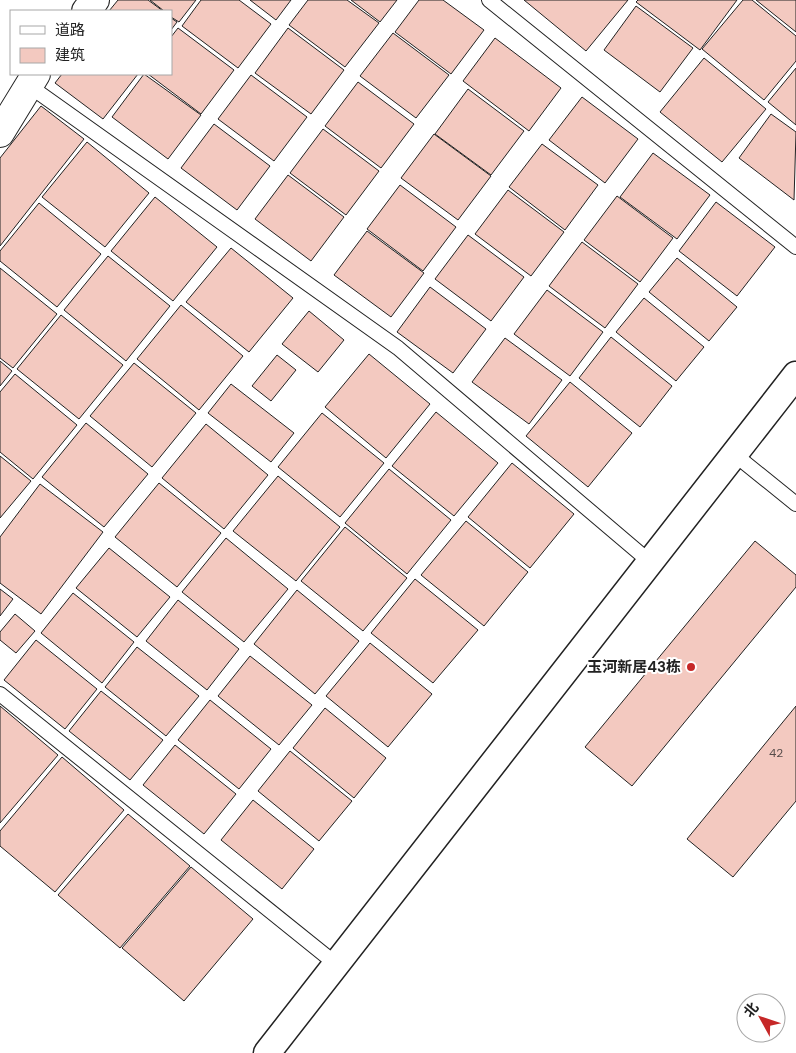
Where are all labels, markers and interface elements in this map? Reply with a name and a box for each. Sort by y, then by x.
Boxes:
legend [10,10,172,75]
text: 道路 [55,20,85,40]
text: 建筑 [55,45,85,65]
place label: 玉河新居43栋 [587,657,681,677]
marker: 玉河新居43栋 [685,661,697,673]
house number: 42 [769,745,783,761]
north arrow [736,993,786,1043]
text: 北 [740,998,762,1021]

